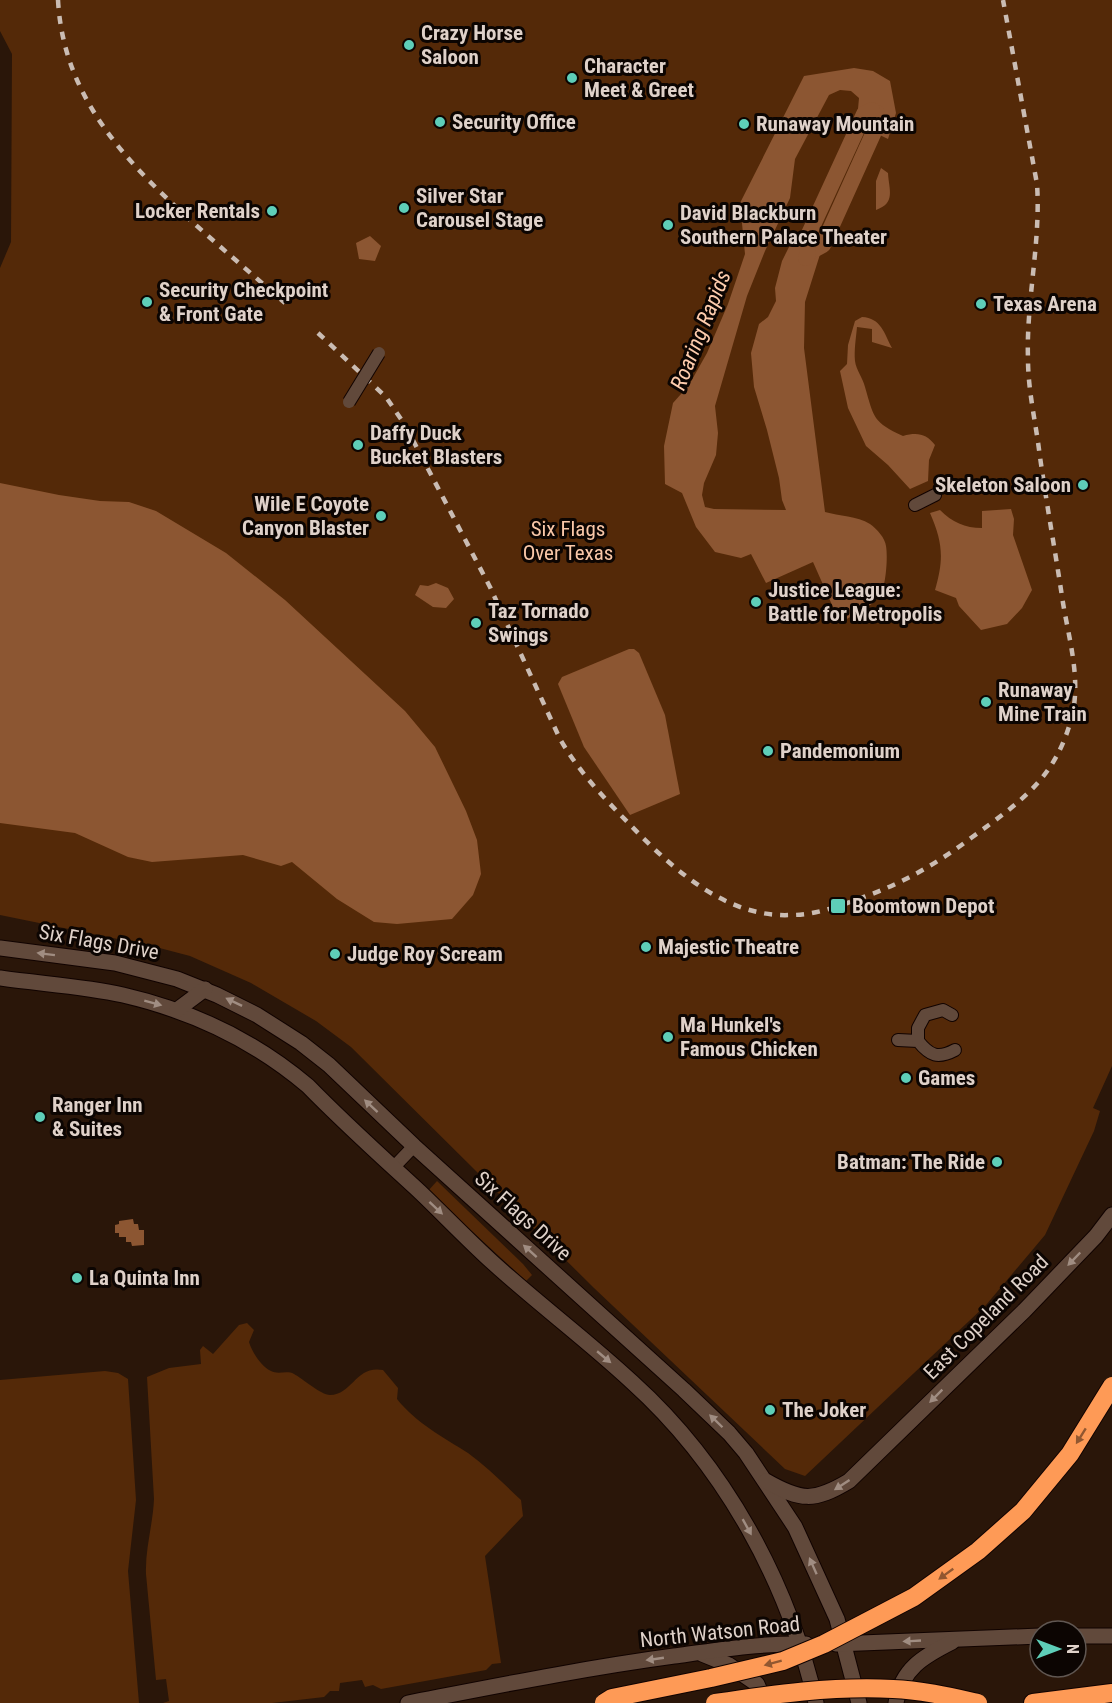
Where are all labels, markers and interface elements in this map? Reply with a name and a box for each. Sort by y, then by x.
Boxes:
place label: Crazy Horse Saloon [421,21,523,69]
marker: Crazy Horse Saloon [402,38,416,52]
place label: Character Meet & Greet [584,54,694,102]
marker: Character Meet & Greet [565,71,579,85]
place label: Security Office [452,110,576,134]
place label: Runaway Mountain [756,112,914,136]
marker: Security Office [433,115,447,129]
marker: Runaway Mountain [737,117,751,131]
place label: Silver Star Carousel Stage [416,184,543,232]
place label: Locker Rentals [135,199,260,223]
marker: Silver Star Carousel Stage [397,201,411,215]
place label: David Blackburn Southern Palace Theater [680,201,887,249]
marker: Locker Rentals [265,204,279,218]
marker: David Blackburn Southern Palace Theater [661,218,675,232]
water label: Roaring Rapids [665,267,736,394]
place label: Security Checkpoint & Front Gate [159,278,328,326]
place label: Texas Arena [993,292,1097,316]
marker: Security Checkpoint & Front Gate [140,295,154,309]
marker: Texas Arena [974,297,988,311]
place label: Daffy Duck Bucket Blasters [370,421,502,469]
marker: Daffy Duck Bucket Blasters [351,438,365,452]
place label: Skeleton Saloon [935,473,1071,497]
marker: Skeleton Saloon [1076,478,1090,492]
place label: Wile E Coyote Canyon Blaster [242,492,369,540]
marker: Wile E Coyote Canyon Blaster [374,509,388,523]
park label: Six Flags Over Texas [523,517,613,565]
place label: Justice League: Battle for Metropolis [768,578,942,626]
marker: Justice League: Battle for Metropolis [749,595,763,609]
place label: Taz Tornado Swings [488,599,589,647]
marker: Taz Tornado Swings [469,616,483,630]
place label: Runaway Mine Train [998,678,1087,726]
marker: Runaway Mine Train [979,695,993,709]
place label: Pandemonium [780,739,900,763]
marker: Pandemonium [761,744,775,758]
place label: Boomtown Depot [852,894,995,918]
marker: Boomtown Depot [829,897,847,915]
street label: Six Flags Drive [37,920,161,964]
place label: Majestic Theatre [658,935,799,959]
marker: Majestic Theatre [639,940,653,954]
place label: Judge Roy Scream [347,942,503,966]
marker: Judge Roy Scream [328,947,342,961]
one-way arrow [36,949,55,958]
one-way arrow [225,998,242,1007]
one-way arrow [144,999,162,1008]
place label: Ma Hunkel's Famous Chicken [680,1013,818,1061]
marker: Ma Hunkel's Famous Chicken [661,1030,675,1044]
place label: Games [918,1066,975,1090]
marker: Games [899,1071,913,1085]
place label: Ranger Inn & Suites [52,1093,143,1141]
one-way arrow [365,1099,379,1113]
marker: Ranger Inn & Suites [33,1110,47,1124]
place label: Batman: The Ride [837,1150,985,1174]
marker: Batman: The Ride [990,1155,1004,1169]
street label: Six Flags Drive [470,1166,576,1266]
one-way arrow [428,1201,443,1214]
one-way arrow [523,1244,538,1258]
street label: East Copeland Road [919,1250,1053,1384]
one-way arrow [1068,1251,1081,1266]
place label: La Quinta Inn [89,1266,200,1290]
marker: La Quinta Inn [70,1271,84,1285]
one-way arrow [596,1351,611,1363]
one-way arrow [929,1389,943,1403]
place label: The Joker [782,1398,866,1422]
marker: The Joker [763,1403,777,1417]
one-way arrow [710,1414,724,1428]
one-way arrow [1076,1428,1087,1444]
one-way arrow [833,1479,850,1490]
one-way arrow [741,1519,752,1535]
one-way arrow [808,1557,817,1575]
one-way arrow [938,1568,953,1580]
street label: North Watson Road [639,1612,801,1652]
north arrow [1028,1619,1088,1679]
one-way arrow [903,1636,922,1645]
text: N [1063,1644,1082,1654]
one-way arrow [645,1654,664,1663]
one-way arrow [764,1659,782,1668]

